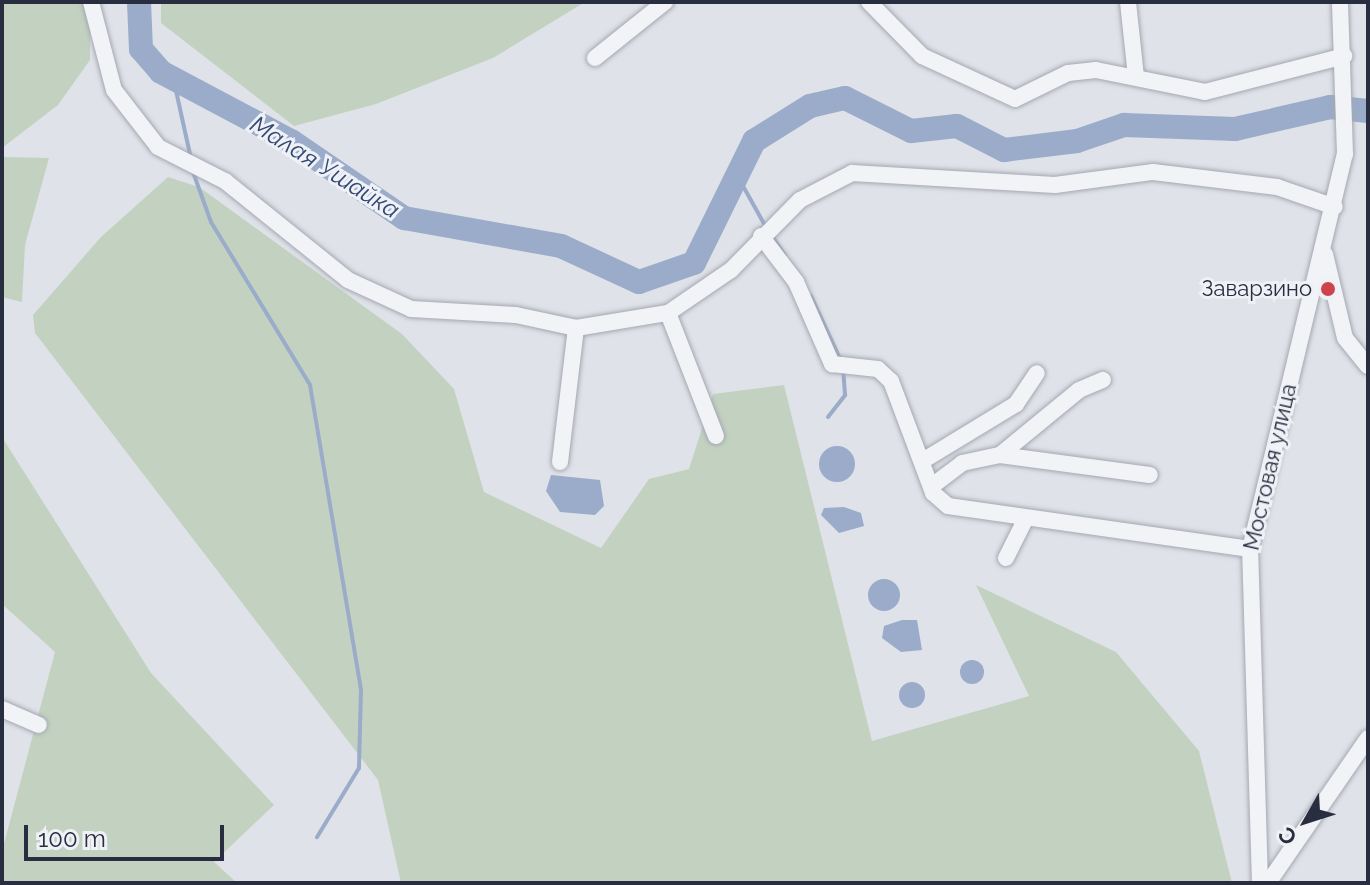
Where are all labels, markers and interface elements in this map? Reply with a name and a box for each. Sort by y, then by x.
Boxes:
water label: Малая Ушайка [245,110,405,224]
place label: Заварзино [1202,276,1312,302]
marker: Заварзино [1319,280,1337,298]
street label: Мостовая улица [1238,381,1302,553]
north arrow [1266,781,1346,861]
scale bar [28,809,228,859]
text: С [1272,822,1302,850]
text: 100 m [38,824,106,853]

